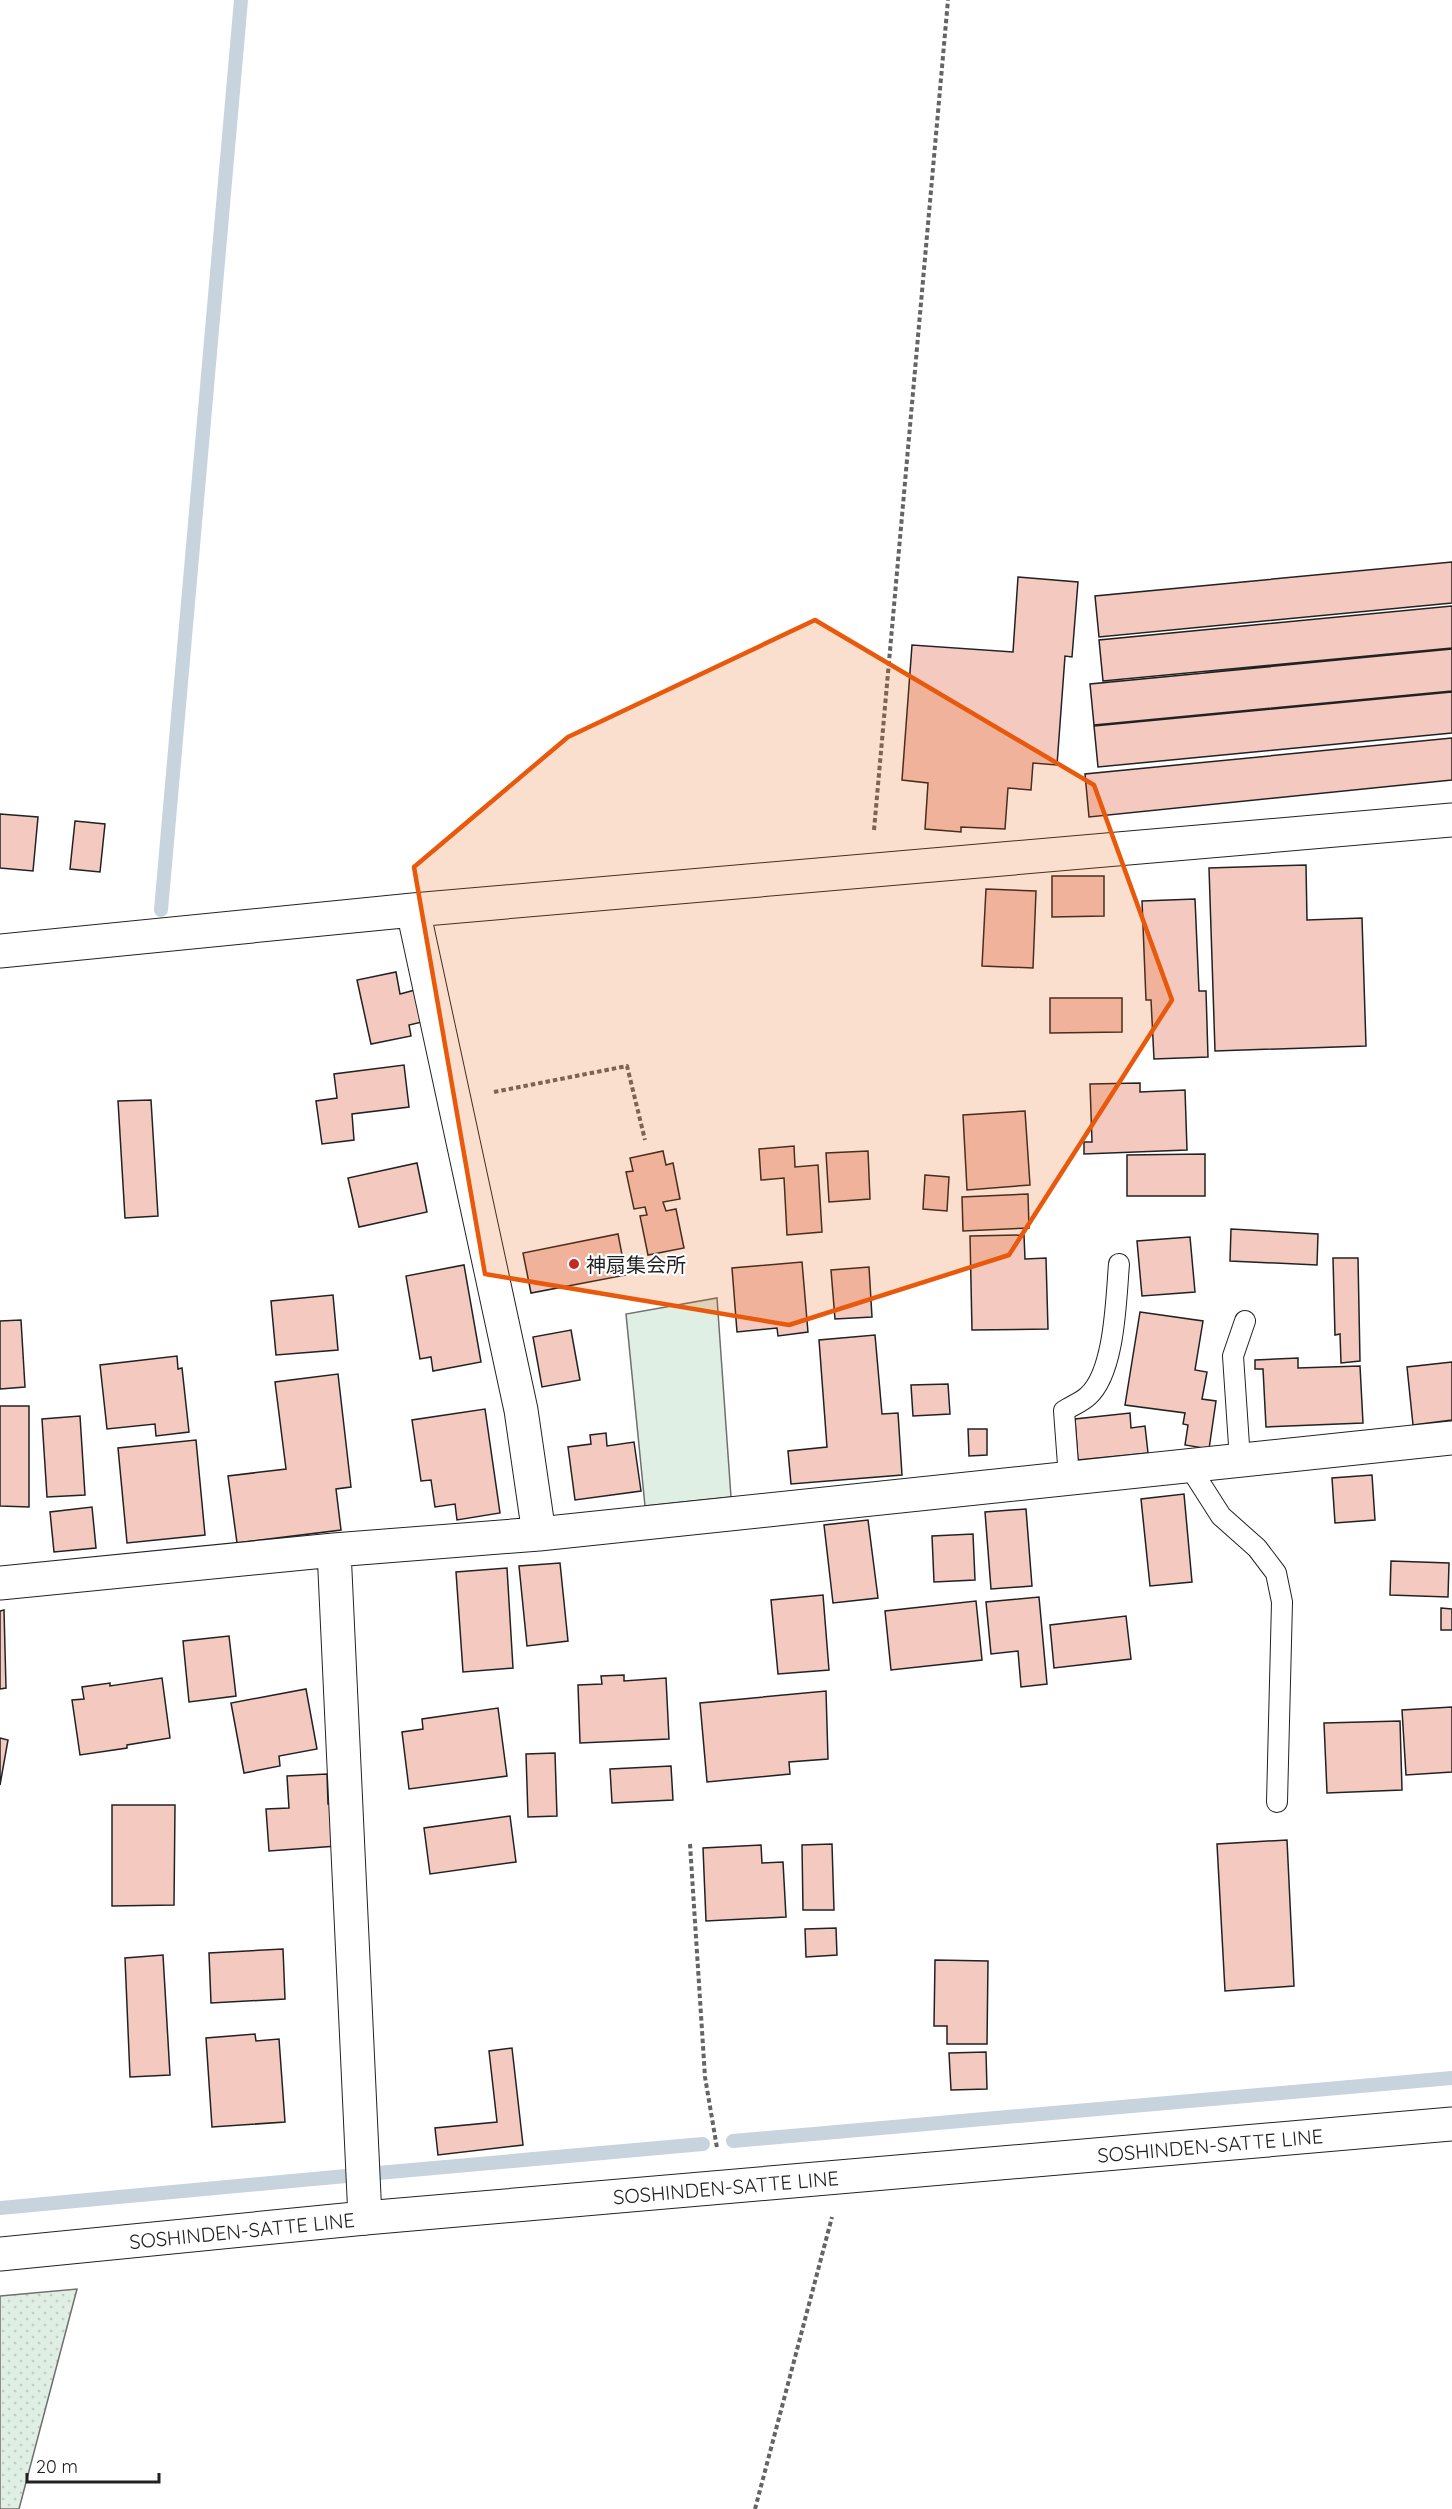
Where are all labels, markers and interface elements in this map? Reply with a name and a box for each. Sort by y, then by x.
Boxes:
place label: 神扇集会所 [586,1252,686,1277]
marker: 神扇集会所 [567,1257,581,1271]
street label: SOSHINDEN-SATTE LINE [1096,2123,1324,2167]
street label: SOSHINDEN-SATTE LINE [612,2165,840,2209]
street label: SOSHINDEN-SATTE LINE [128,2207,356,2254]
scale bar [27,2446,159,2484]
text: 20 m [36,2455,78,2478]

